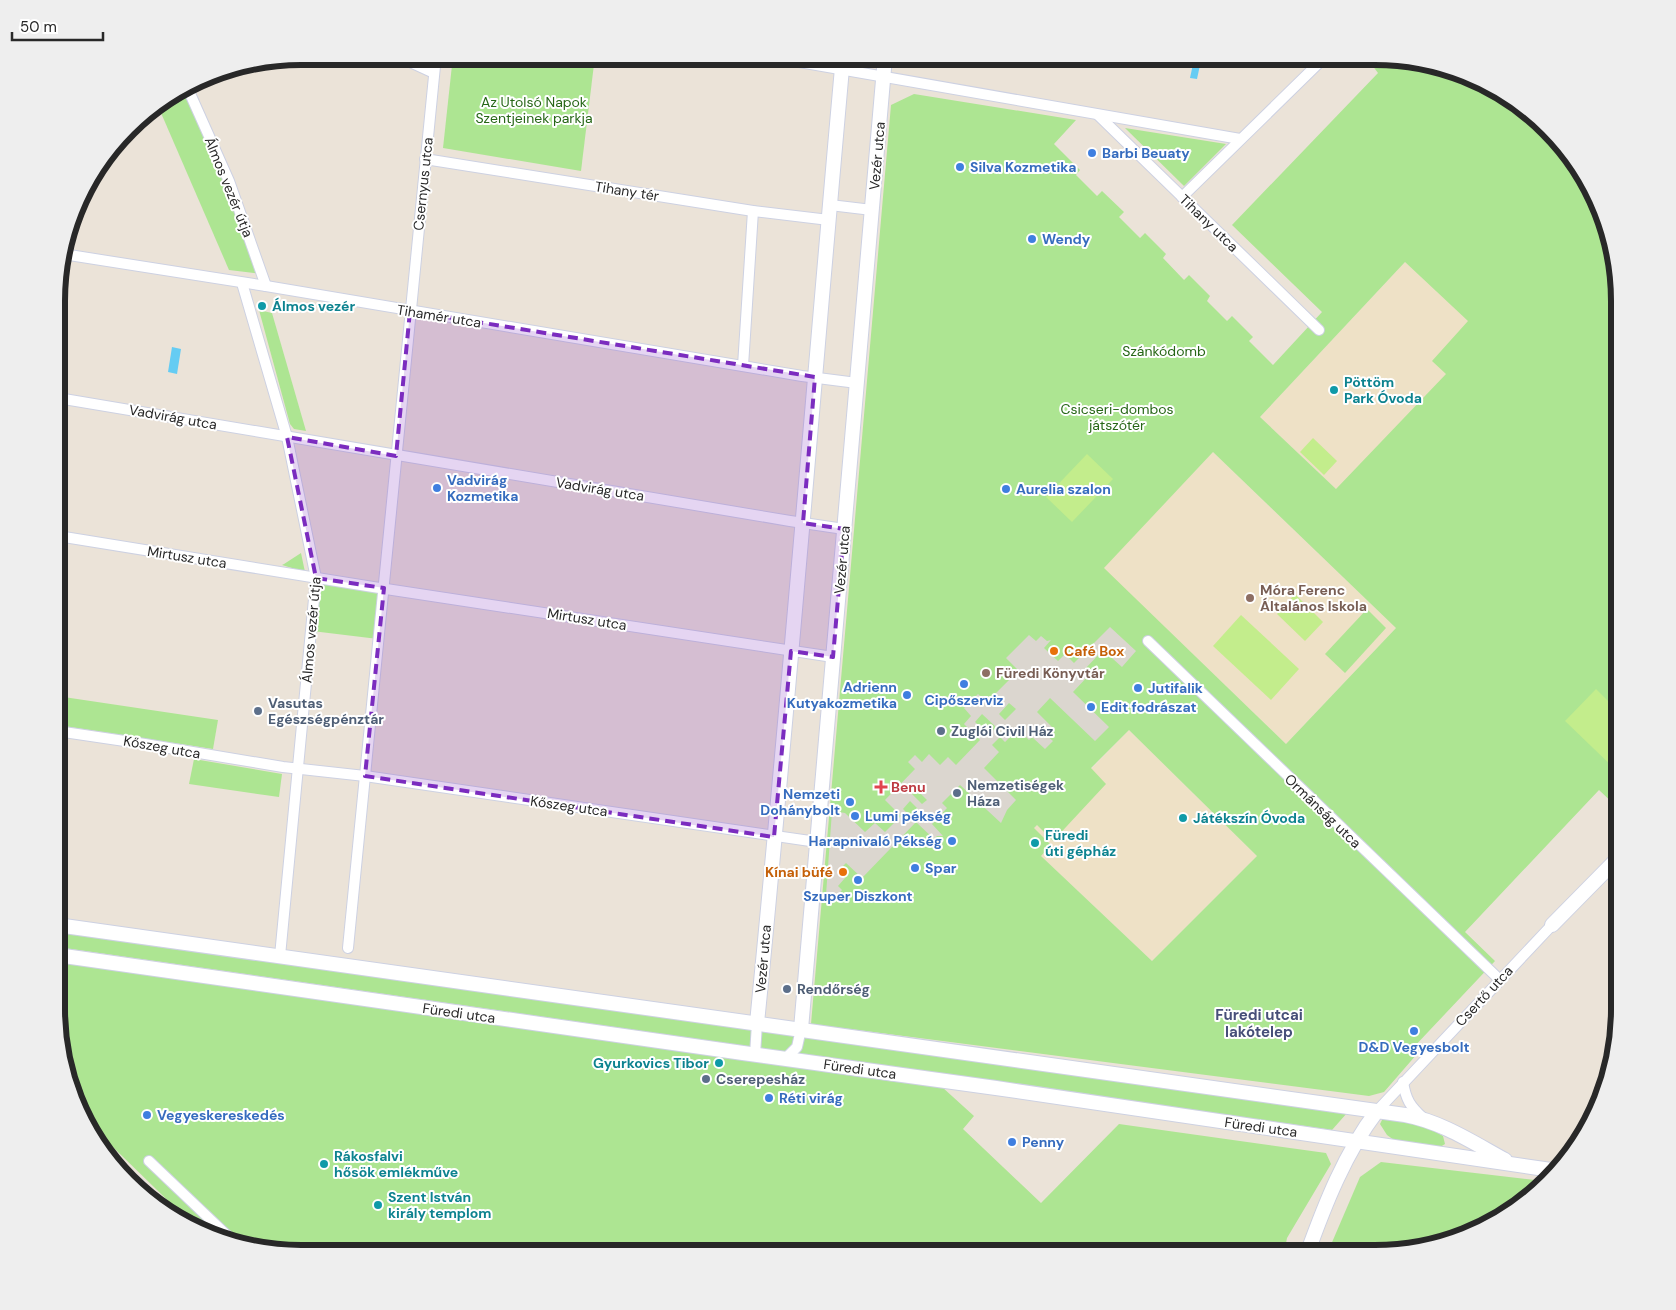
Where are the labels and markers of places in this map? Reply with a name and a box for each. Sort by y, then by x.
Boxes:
place label: Barbi Beuaty [1102,144,1190,162]
marker: Barbi Beuaty [1086,147,1098,159]
place label: Silva Kozmetika [970,158,1076,176]
marker: Silva Kozmetika [954,161,966,173]
place label: Wendy [1042,230,1091,248]
marker: Wendy [1026,233,1038,245]
place label: Álmos vezér [272,297,355,315]
marker: Álmos vezér [256,300,268,312]
place label: Pöttöm Park Óvoda [1344,373,1422,407]
marker: Pöttöm Park Óvoda [1328,384,1340,396]
place label: Vadvirág Kozmetika [447,471,518,505]
place label: Aurelia szalon [1016,480,1111,498]
marker: Vadvirág Kozmetika [431,482,443,494]
marker: Aurelia szalon [1000,483,1012,495]
place label: Móra Ferenc Általános Iskola [1260,581,1367,615]
marker: Móra Ferenc Általános Iskola [1244,592,1256,604]
place label: Café Box [1064,642,1124,660]
marker: Café Box [1048,645,1060,657]
place label: Füredi Könyvtár [996,664,1105,682]
marker: Füredi Könyvtár [980,667,992,679]
place label: Adrienn Kutyakozmetika [787,678,897,712]
marker: Cipőszerviz [958,678,970,690]
place label: Jutifalik [1148,679,1203,697]
marker: Jutifalik [1132,682,1144,694]
marker: Adrienn Kutyakozmetika [901,689,913,701]
place label: Cipőszerviz [925,691,1004,709]
place label: Vasutas Egészségpénztár [268,694,384,728]
place label: Edit fodrászat [1101,698,1197,716]
marker: Edit fodrászat [1085,701,1097,713]
marker: Vasutas Egészségpénztár [252,705,264,717]
place label: Zuglói Civil Ház [951,722,1054,740]
marker: Zuglói Civil Ház [935,725,947,737]
place label: Nemzetiségek Háza [967,776,1064,810]
place label: Benu [891,778,926,796]
marker: Benu [875,781,887,793]
place label: Nemzeti Dohánybolt [760,785,840,819]
marker: Nemzetiségek Háza [951,787,963,799]
marker: Nemzeti Dohánybolt [844,796,856,808]
place label: Lumi pékség [865,807,951,825]
place label: Játékszín Óvoda [1193,809,1305,827]
marker: Lumi pékség [849,810,861,822]
marker: Játékszín Óvoda [1177,812,1189,824]
place label: Füredi úti gépház [1045,826,1116,860]
place label: Harapnivaló Pékség [808,832,942,850]
marker: Harapnivaló Pékség [946,835,958,847]
marker: Füredi úti gépház [1029,837,1041,849]
place label: Spar [925,859,957,877]
marker: Spar [909,862,921,874]
place label: Kínai büfé [765,863,833,881]
marker: Kínai büfé [837,866,849,878]
marker: Szuper Diszkont [852,874,864,886]
place label: Szuper Diszkont [803,887,913,905]
place label: Rendőrség [797,980,870,998]
marker: Rendőrség [781,983,793,995]
marker: D&D Vegyesbolt [1408,1025,1420,1037]
place label: D&D Vegyesbolt [1359,1038,1469,1056]
place label: Gyurkovics Tibor [593,1054,709,1072]
marker: Gyurkovics Tibor [713,1057,725,1069]
place label: Cserepesház [716,1070,805,1088]
marker: Cserepesház [700,1073,712,1085]
place label: Réti virág [779,1089,843,1107]
marker: Réti virág [763,1092,775,1104]
place label: Vegyeskereskedés [157,1106,285,1124]
marker: Vegyeskereskedés [141,1109,153,1121]
place label: Penny [1022,1133,1065,1151]
marker: Penny [1006,1136,1018,1148]
place label: Rákosfalvi hősök emlékműve [334,1147,458,1181]
marker: Rákosfalvi hősök emlékműve [318,1158,330,1170]
place label: Szent István király templom [388,1188,491,1222]
marker: Szent István király templom [372,1199,384,1211]

